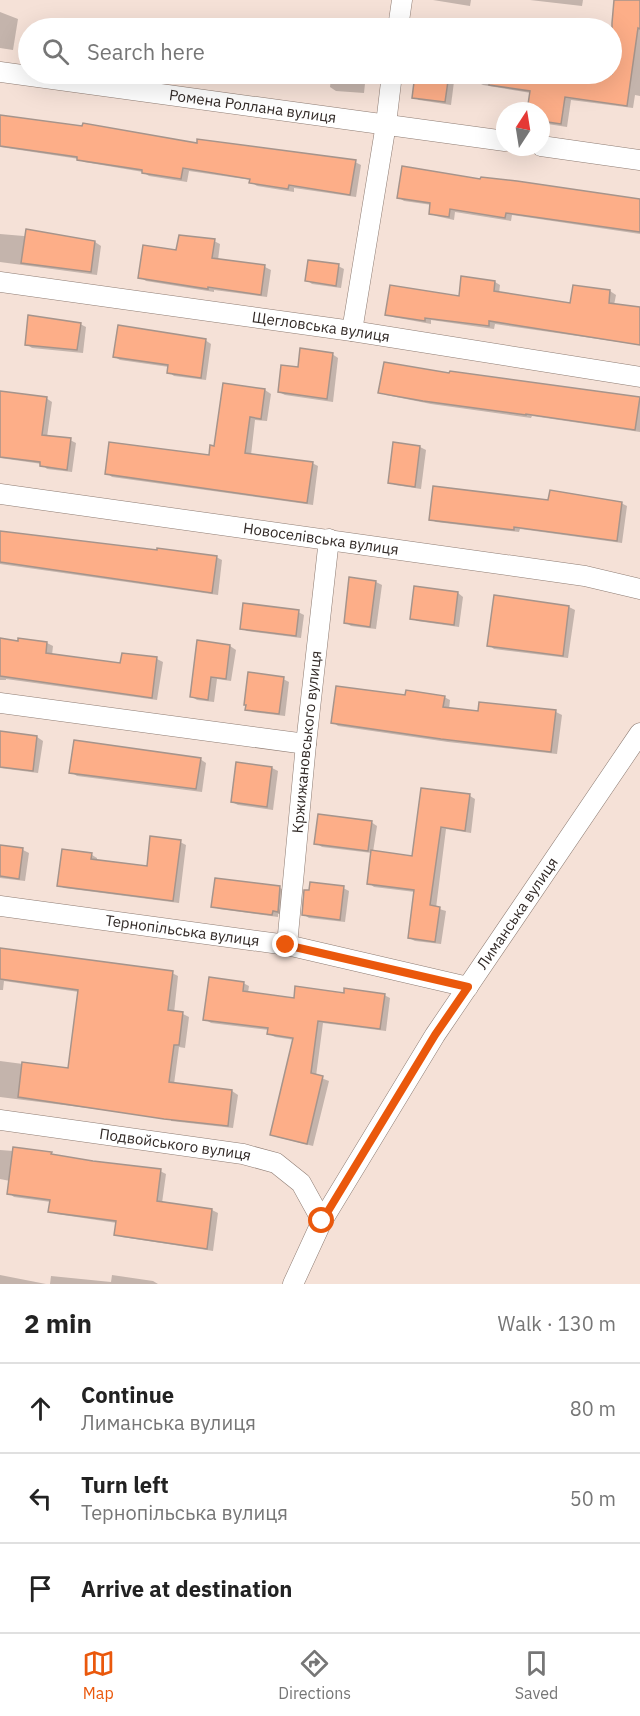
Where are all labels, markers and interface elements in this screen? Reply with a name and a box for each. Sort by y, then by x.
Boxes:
search box [18,18,622,84]
icon: search [39,35,72,68]
text: Search here [87,37,205,66]
street label: Ромена Роллана вулиця [168,85,338,127]
north arrow [496,102,550,156]
street label: Щегловська вулиця [251,307,391,346]
street label: Новоселівська вулиця [242,518,400,559]
street label: Кржижановського вулиця [288,649,325,834]
street label: Лиманська вулиця [472,853,562,973]
street label: Тернопільська вулиця [104,910,261,950]
route end [272,931,298,957]
street label: Подвойського вулиця [98,1124,254,1165]
route start [308,1207,334,1233]
text: 2 min [24,1306,92,1340]
text: Walk · 130 m [498,1310,616,1337]
text: Continue [81,1380,174,1409]
icon: ahead [24,1392,57,1425]
text: 80 m [570,1395,616,1422]
text: Лиманська вулиця [81,1409,256,1436]
text: Turn left [81,1470,169,1499]
icon: left [24,1482,57,1515]
text: 50 m [570,1485,616,1512]
text: Тернопільська вулиця [81,1499,288,1526]
icon: arrive [24,1572,57,1605]
text: Arrive at destination [81,1574,292,1603]
tab: Map [82,1647,115,1703]
tab: Directions [278,1647,351,1703]
tab: Saved [515,1647,558,1703]

